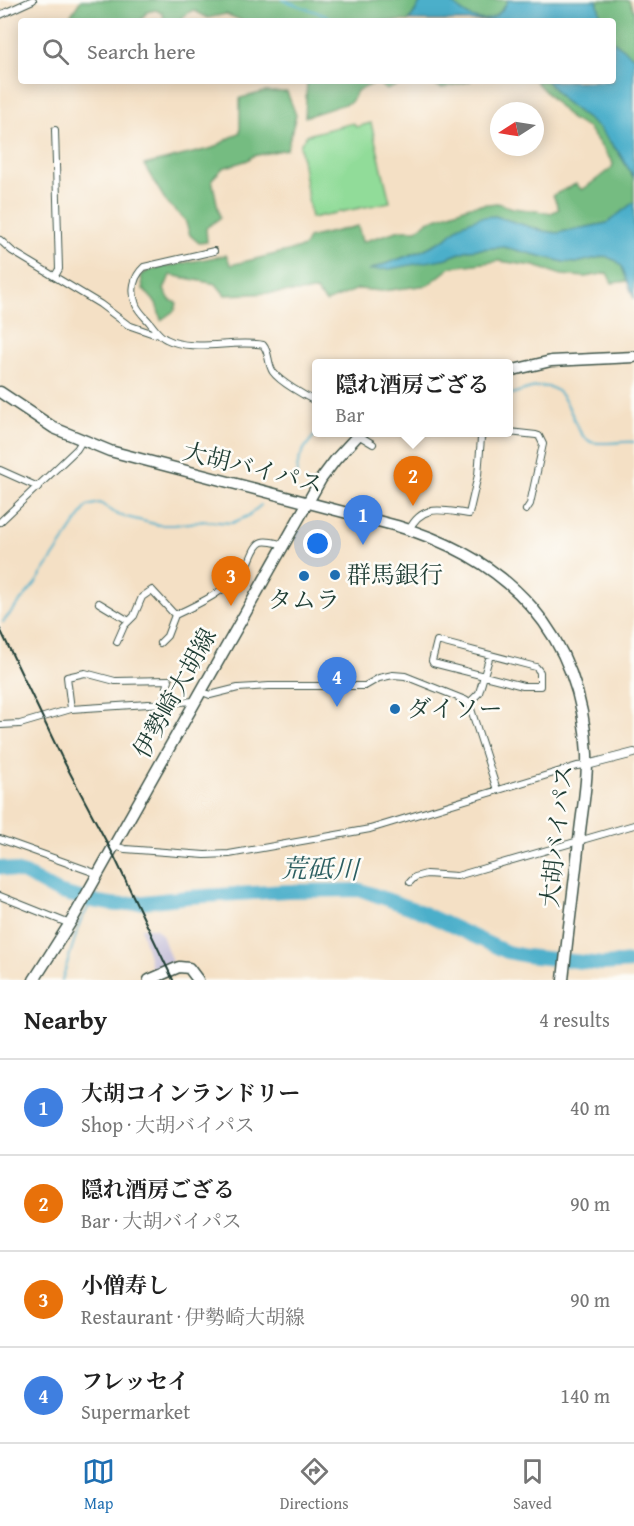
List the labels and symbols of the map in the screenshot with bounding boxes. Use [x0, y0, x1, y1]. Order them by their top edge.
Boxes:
north arrow [490, 102, 544, 156]
street label: 大胡バイパス [179, 433, 327, 502]
pin: 2 [394, 456, 432, 506]
pin: 1 [344, 496, 382, 545]
your location [303, 529, 332, 558]
pin: 3 [212, 556, 250, 606]
place label: 群馬銀行 [347, 557, 443, 592]
marker: 群馬銀行 [328, 568, 342, 582]
marker: タムラ [297, 569, 311, 583]
place label: タムラ [268, 582, 340, 617]
street label: 伊勢崎大胡線 [124, 621, 225, 764]
pin: 4 [318, 658, 356, 707]
place label: ダイソー [407, 691, 503, 726]
marker: ダイソー [388, 702, 402, 716]
street label: 大胡バイパス [532, 763, 581, 909]
water label: 荒砥川 [281, 848, 362, 889]

